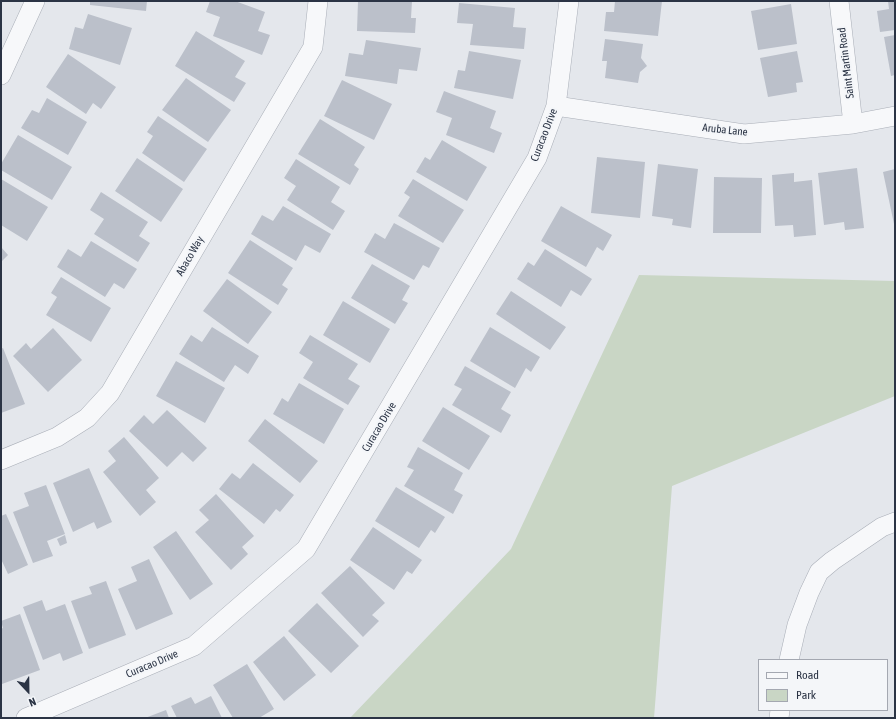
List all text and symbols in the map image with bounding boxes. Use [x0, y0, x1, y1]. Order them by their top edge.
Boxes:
street label: Saint Martin Road [835, 27, 857, 99]
street label: Curacao Drive [528, 107, 560, 163]
street label: Aruba Lane [702, 121, 748, 139]
street label: Abaco Way [173, 234, 207, 278]
street label: Curacao Drive [359, 400, 399, 454]
street label: Curacao Drive [124, 647, 180, 681]
legend [758, 659, 888, 711]
text: Road [796, 668, 819, 682]
north arrow [8, 671, 48, 711]
text: Park [796, 688, 816, 702]
text: N [27, 695, 38, 709]

